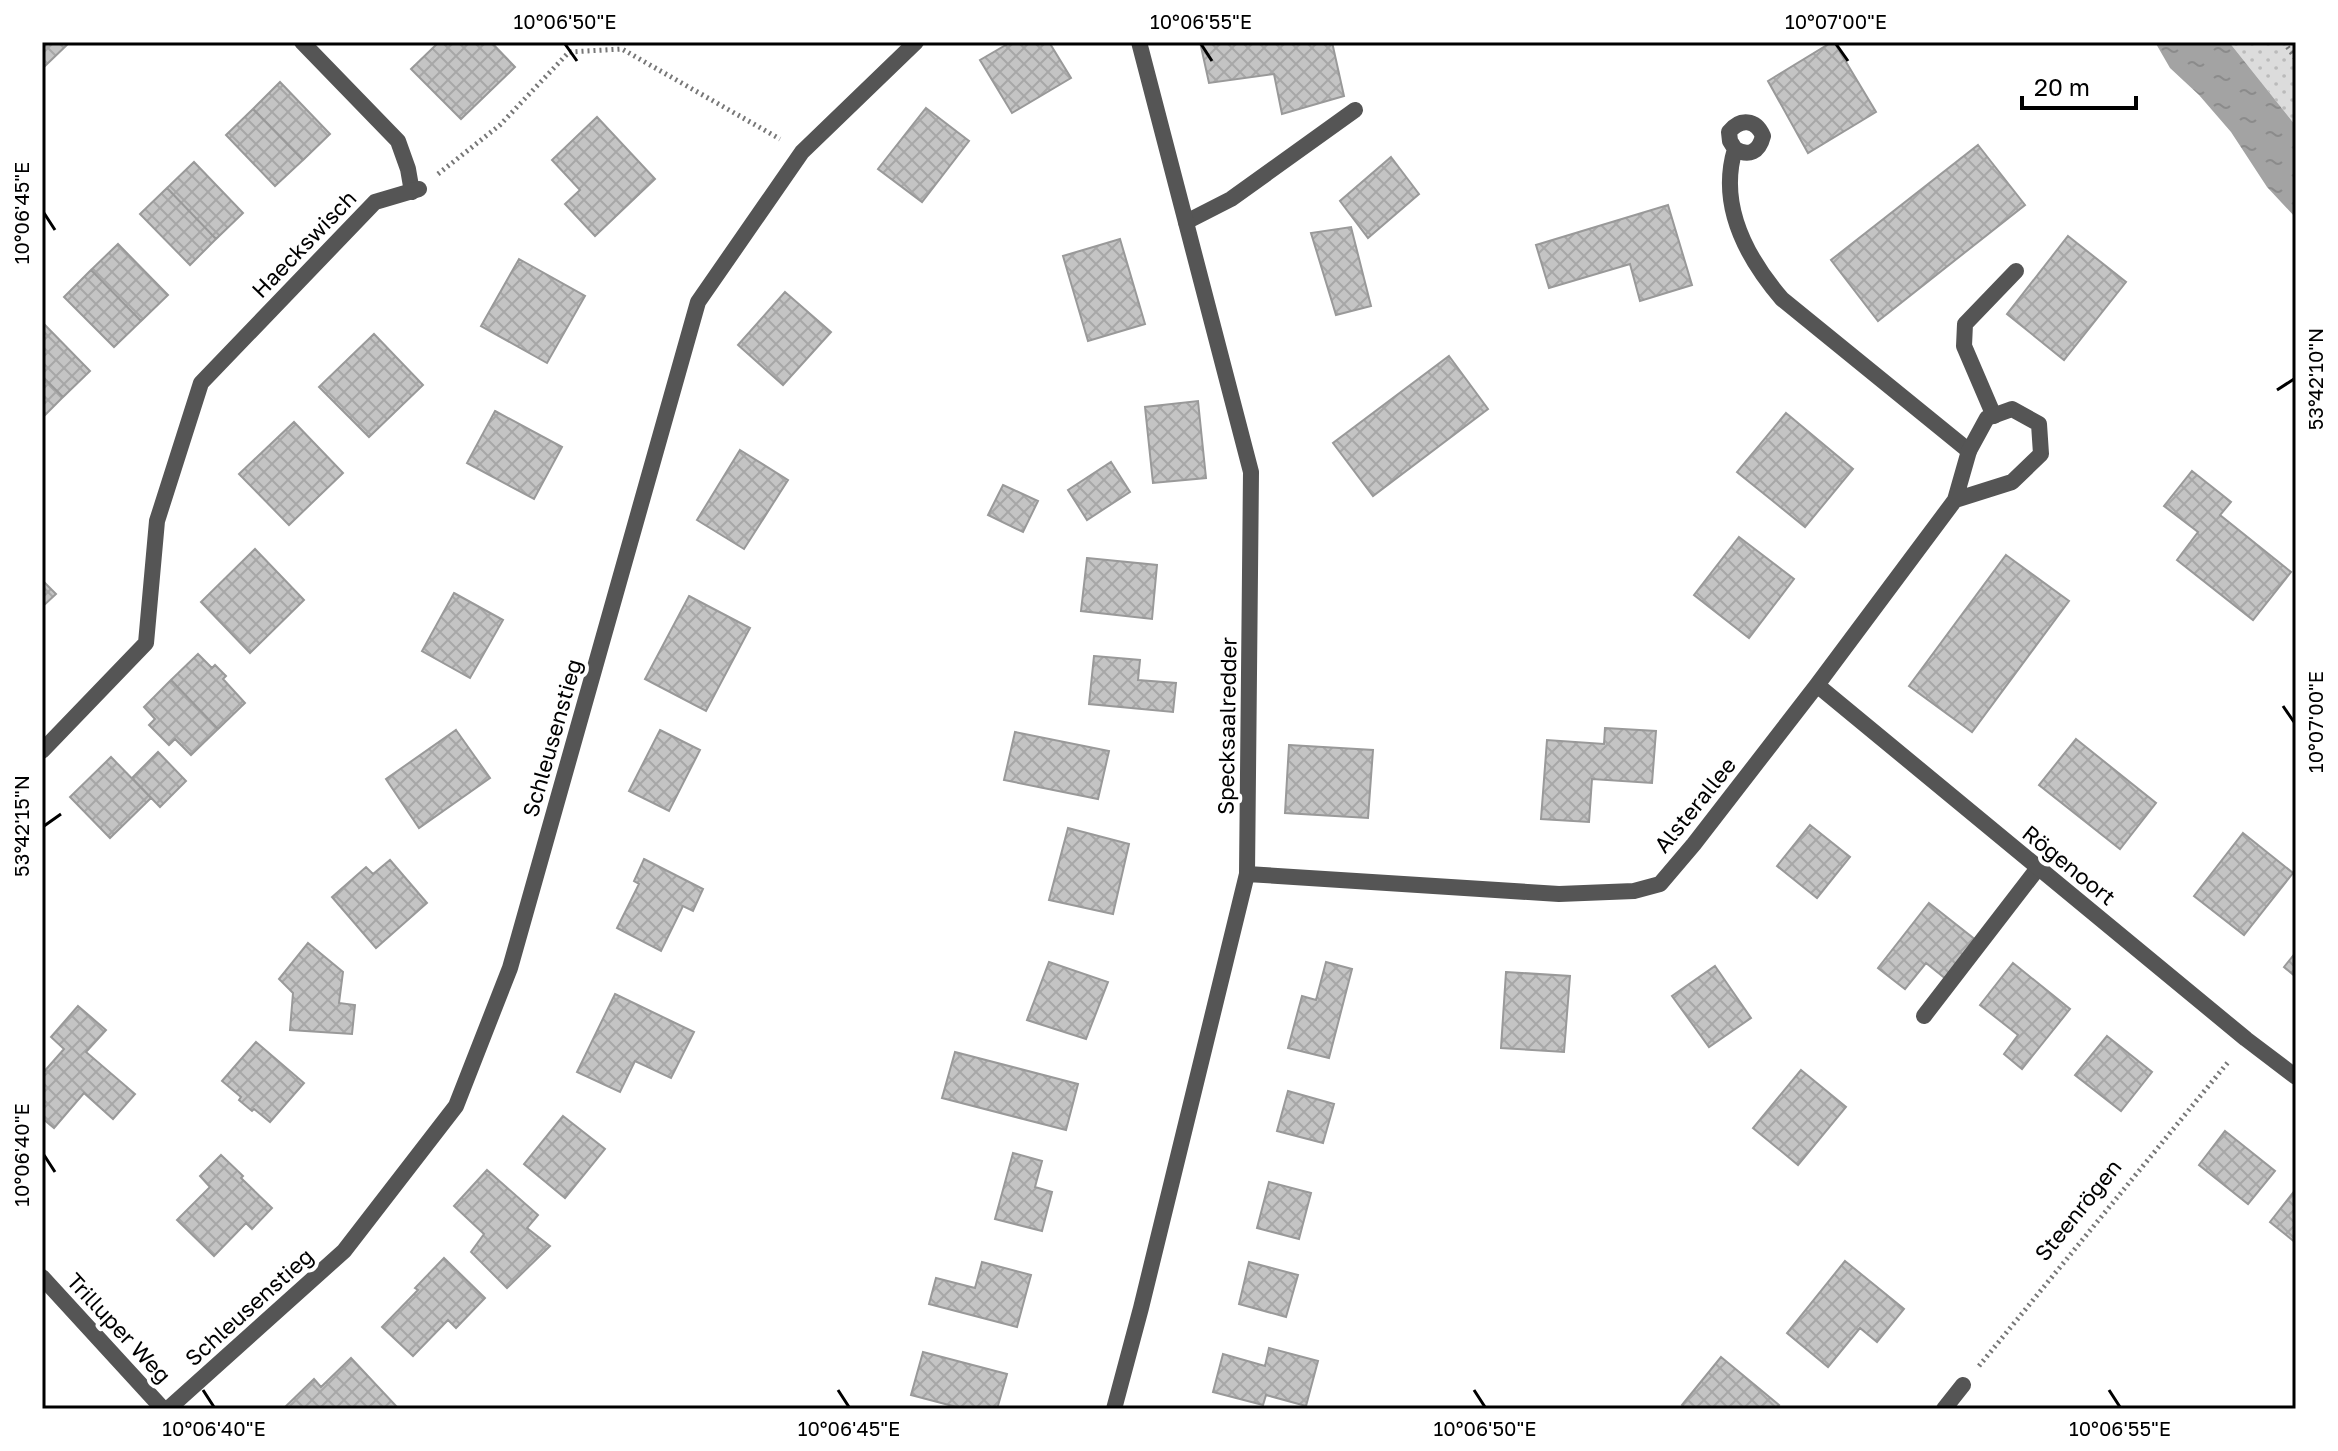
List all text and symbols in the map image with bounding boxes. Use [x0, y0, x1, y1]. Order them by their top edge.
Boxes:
text: 10°06'50"E [514, 9, 616, 33]
text: 10°06'55"E [1150, 9, 1252, 33]
text: 10°07'00"E [1785, 9, 1887, 33]
scale bar [2022, 60, 2136, 110]
text: 20 m [2034, 72, 2090, 101]
text: 10°06'45"E [9, 162, 33, 264]
street label: Haeckswisch [246, 184, 362, 303]
text: 53°42'10"N [2303, 328, 2327, 430]
street label: Specksaalredder [1211, 636, 1242, 815]
street label: Schleusenstieg [516, 656, 587, 820]
text: 10°07'00"E [2303, 671, 2327, 773]
street label: Alsterallee [1648, 752, 1741, 858]
text: 53°42'15"N [9, 775, 33, 877]
street label: Rögenoort [2017, 819, 2121, 910]
text: 10°06'40"E [9, 1103, 33, 1207]
street label: Steenrögen [2028, 1153, 2127, 1266]
street label: Schleusenstieg [179, 1242, 318, 1371]
street label: Trilluper Weg [62, 1267, 177, 1388]
text: 10°06'40"E [162, 1416, 266, 1440]
text: 10°06'45"E [798, 1416, 900, 1440]
text: 10°06'50"E [1434, 1416, 1536, 1440]
text: 10°06'55"E [2069, 1416, 2171, 1440]

